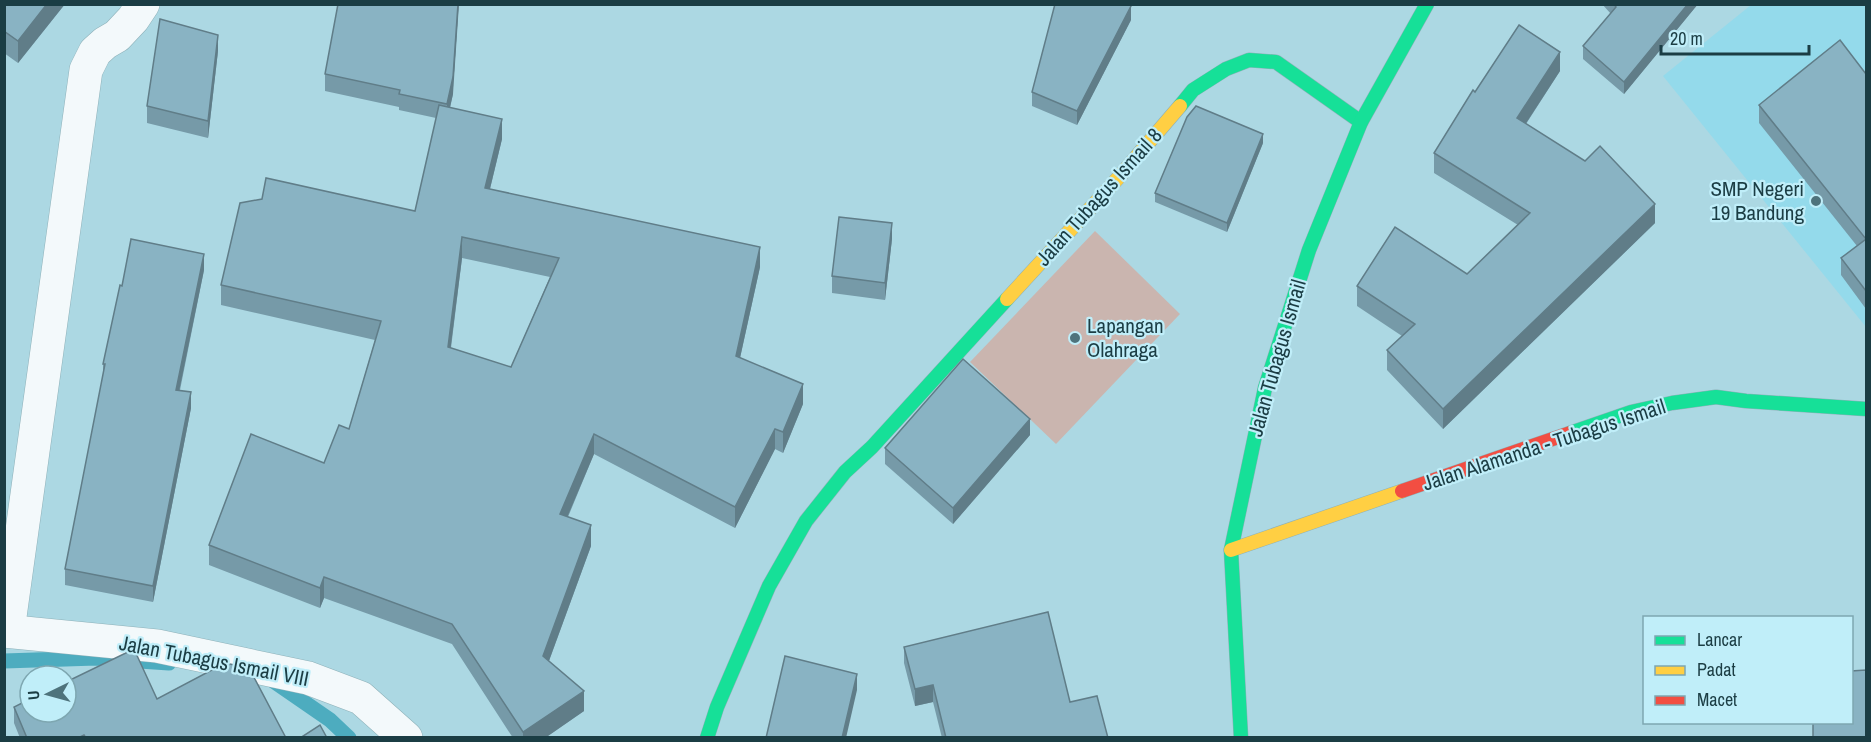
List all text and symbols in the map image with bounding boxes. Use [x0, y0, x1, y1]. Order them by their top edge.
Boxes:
scale bar [1661, 18, 1810, 56]
text: 20 m [1670, 26, 1703, 51]
street label: Jalan Tubagus Ismail 8 [1029, 121, 1168, 272]
place label: SMP Negeri 19 Bandung [1711, 174, 1804, 227]
marker: SMP Negeri 19 Bandung [1809, 194, 1823, 208]
street label: Jalan Tubagus Ismail [1240, 276, 1313, 440]
place label: Lapangan Olahraga [1087, 311, 1164, 364]
marker: Lapangan Olahraga [1068, 331, 1082, 345]
street label: Jalan Alamanda - Tubagus Ismail [1419, 392, 1669, 498]
legend [1643, 616, 1853, 724]
text: Lancar [1697, 627, 1742, 652]
street label: Jalan Tubagus Ismail VIII [117, 628, 311, 693]
text: Padat [1697, 657, 1736, 682]
north arrow [18, 664, 78, 724]
text: Macet [1697, 687, 1737, 712]
text: U [22, 690, 44, 701]

